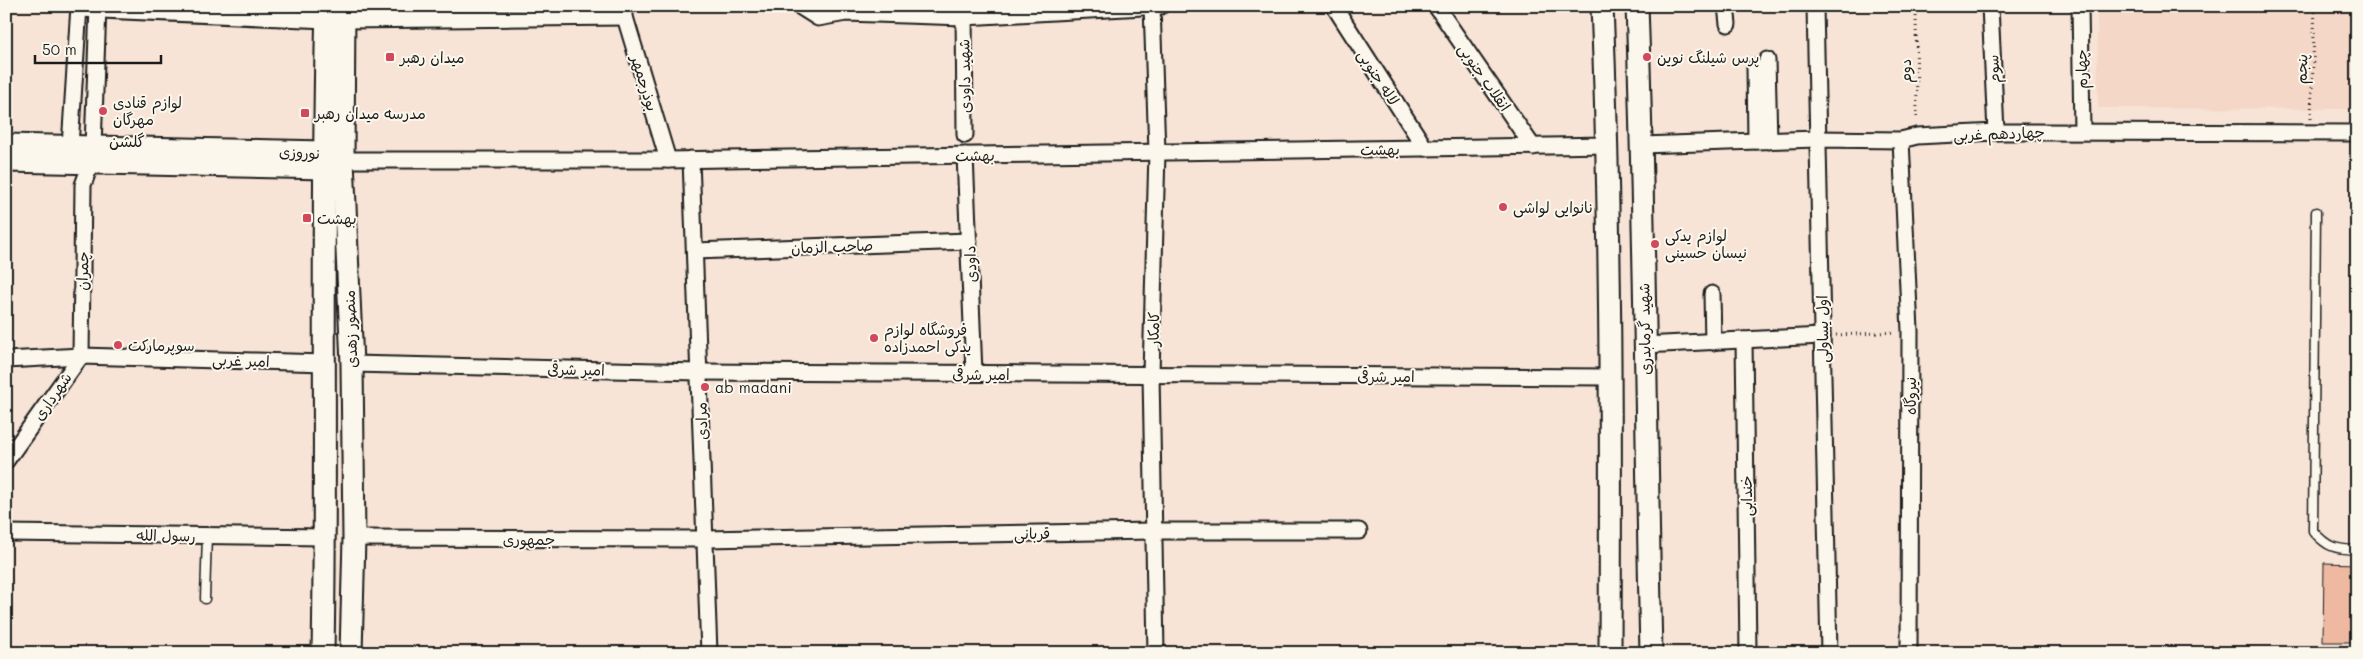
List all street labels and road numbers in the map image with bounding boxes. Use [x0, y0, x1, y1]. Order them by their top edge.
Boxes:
street label: شهید داودی [953, 39, 975, 113]
street label: انقلاب جنوبی [1453, 39, 1516, 115]
street label: لاله جنوبی [1353, 45, 1404, 109]
street label: چهارم [2071, 49, 2093, 89]
street label: بوذرجمهر [627, 52, 663, 113]
street label: سوم [1982, 54, 2007, 84]
street label: پنجم [2290, 54, 2315, 85]
street label: دوم [1895, 59, 1918, 83]
street label: چهاردهم غربی [1953, 121, 2045, 148]
street label: بهشت [1360, 139, 1400, 159]
street label: نوروزی [279, 141, 321, 163]
street label: بهشت [955, 145, 995, 165]
street label: صاحب الزمان [791, 235, 873, 257]
street label: داودی [959, 245, 981, 283]
street label: چمران [72, 251, 93, 291]
street label: شهید گرمابدری [1633, 283, 1655, 375]
street label: منصور زهدی [339, 290, 361, 368]
street label: اول یساولی [1811, 295, 1834, 363]
street label: کامکار [1143, 312, 1163, 347]
street label: امیر غربی [212, 349, 270, 372]
street label: امیر شرقی [547, 359, 605, 379]
street label: امیر شرقی [952, 364, 1010, 384]
street label: امیر شرقی [1357, 366, 1415, 386]
street label: شهرداری [28, 368, 76, 424]
street label: نیروگاه [1900, 377, 1920, 415]
street label: مرادی [690, 402, 712, 440]
street label: خندابی [1736, 475, 1757, 517]
street label: قربانی [1014, 523, 1050, 544]
street label: رسول الله [136, 524, 196, 546]
street label: جمهوری [503, 529, 555, 550]

